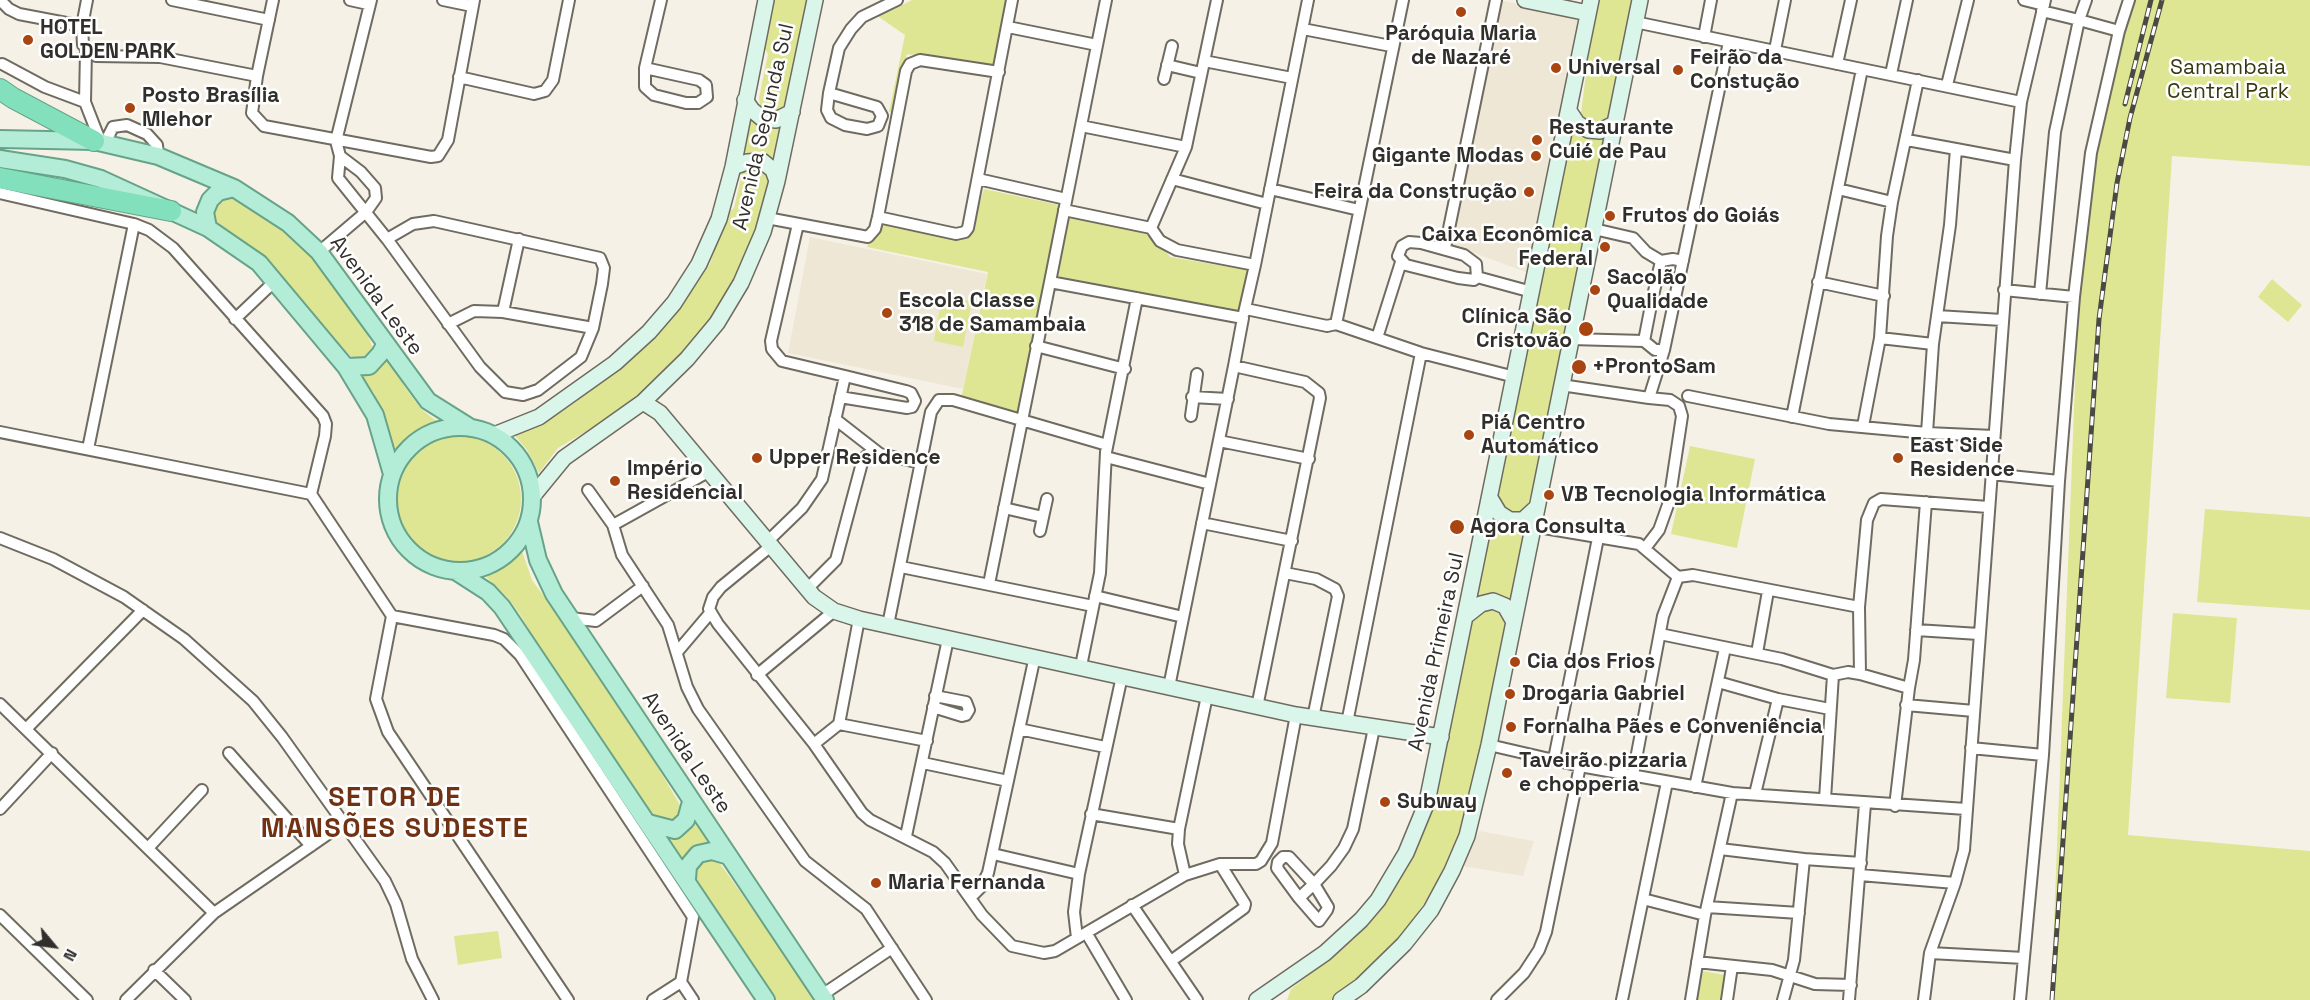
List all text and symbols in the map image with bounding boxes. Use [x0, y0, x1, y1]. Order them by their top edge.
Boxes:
marker: Paróquia Maria de Nazaré [1454, 5, 1468, 19]
place label: HOTEL GOLDEN PARK [40, 15, 176, 65]
street label: Avenida Segunda Sul [728, 21, 800, 233]
place label: Paróquia Maria de Nazaré [1385, 21, 1537, 71]
marker: HOTEL GOLDEN PARK [21, 33, 35, 47]
place label: Feirão da Constução [1690, 45, 1800, 95]
place label: Universal [1568, 55, 1661, 81]
park label: Samambaia Central Park [2167, 55, 2289, 105]
marker: Universal [1549, 61, 1563, 75]
marker: Feirão da Constução [1671, 63, 1685, 77]
place label: Posto Brasília Mlehor [142, 83, 279, 133]
marker: Posto Brasília Mlehor [123, 101, 137, 115]
place label: Restaurante Cuié de Pau [1549, 115, 1674, 165]
marker: Restaurante Cuié de Pau [1530, 133, 1544, 147]
place label: Gigante Modas [1372, 143, 1524, 169]
marker: Gigante Modas [1529, 149, 1543, 163]
place label: Feira da Construção [1314, 179, 1517, 205]
marker: Feira da Construção [1522, 185, 1536, 199]
place label: Frutos do Goiás [1622, 203, 1780, 229]
marker: Frutos do Goiás [1603, 209, 1617, 223]
place label: Caixa Econômica Federal [1421, 222, 1593, 272]
street label: Avenida Leste [324, 231, 428, 361]
marker: Caixa Econômica Federal [1598, 240, 1612, 254]
place label: Sacolão Qualidade [1607, 265, 1708, 315]
marker: Sacolão Qualidade [1588, 283, 1602, 297]
place label: Escola Classe 318 de Samambaia [899, 288, 1086, 338]
place label: Clínica São Cristovão [1461, 304, 1572, 354]
marker: Escola Classe 318 de Samambaia [880, 306, 894, 320]
marker: Clínica São Cristovão [1577, 320, 1595, 338]
place label: +ProntoSam [1592, 354, 1716, 380]
marker: +ProntoSam [1570, 358, 1588, 376]
place label: Piá Centro Automático [1481, 410, 1599, 460]
marker: Piá Centro Automático [1462, 428, 1476, 442]
place label: East Side Residence [1910, 433, 2015, 483]
place label: Upper Residence [769, 445, 941, 471]
marker: Upper Residence [750, 451, 764, 465]
marker: East Side Residence [1891, 451, 1905, 465]
place label: Império Residencial [627, 456, 743, 506]
marker: Império Residencial [608, 474, 622, 488]
place label: VB Tecnologia Informática [1561, 482, 1826, 508]
marker: VB Tecnologia Informática [1542, 488, 1556, 502]
place label: Agora Consulta [1470, 514, 1626, 540]
marker: Agora Consulta [1448, 518, 1466, 536]
street label: Avenida Primeira Sul [1404, 550, 1470, 754]
place label: Cia dos Frios [1527, 649, 1655, 675]
marker: Cia dos Frios [1508, 655, 1522, 669]
place label: Drogaria Gabriel [1522, 681, 1685, 707]
street label: Avenida Leste [636, 687, 736, 819]
marker: Drogaria Gabriel [1503, 687, 1517, 701]
place label: Fornalha Pães e Conveniência [1523, 714, 1823, 740]
marker: Fornalha Pães e Conveniência [1504, 720, 1518, 734]
place label: Taveirão pizzaria e chopperia [1519, 748, 1687, 798]
marker: Taveirão pizzaria e chopperia [1500, 766, 1514, 780]
district label: SETOR DE MANSÕES SUDESTE [261, 783, 529, 846]
place label: Subway [1397, 789, 1477, 815]
marker: Subway [1378, 795, 1392, 809]
place label: Maria Fernanda [888, 870, 1045, 896]
marker: Maria Fernanda [869, 876, 883, 890]
north arrow [24, 916, 84, 976]
text: N [58, 945, 82, 965]

